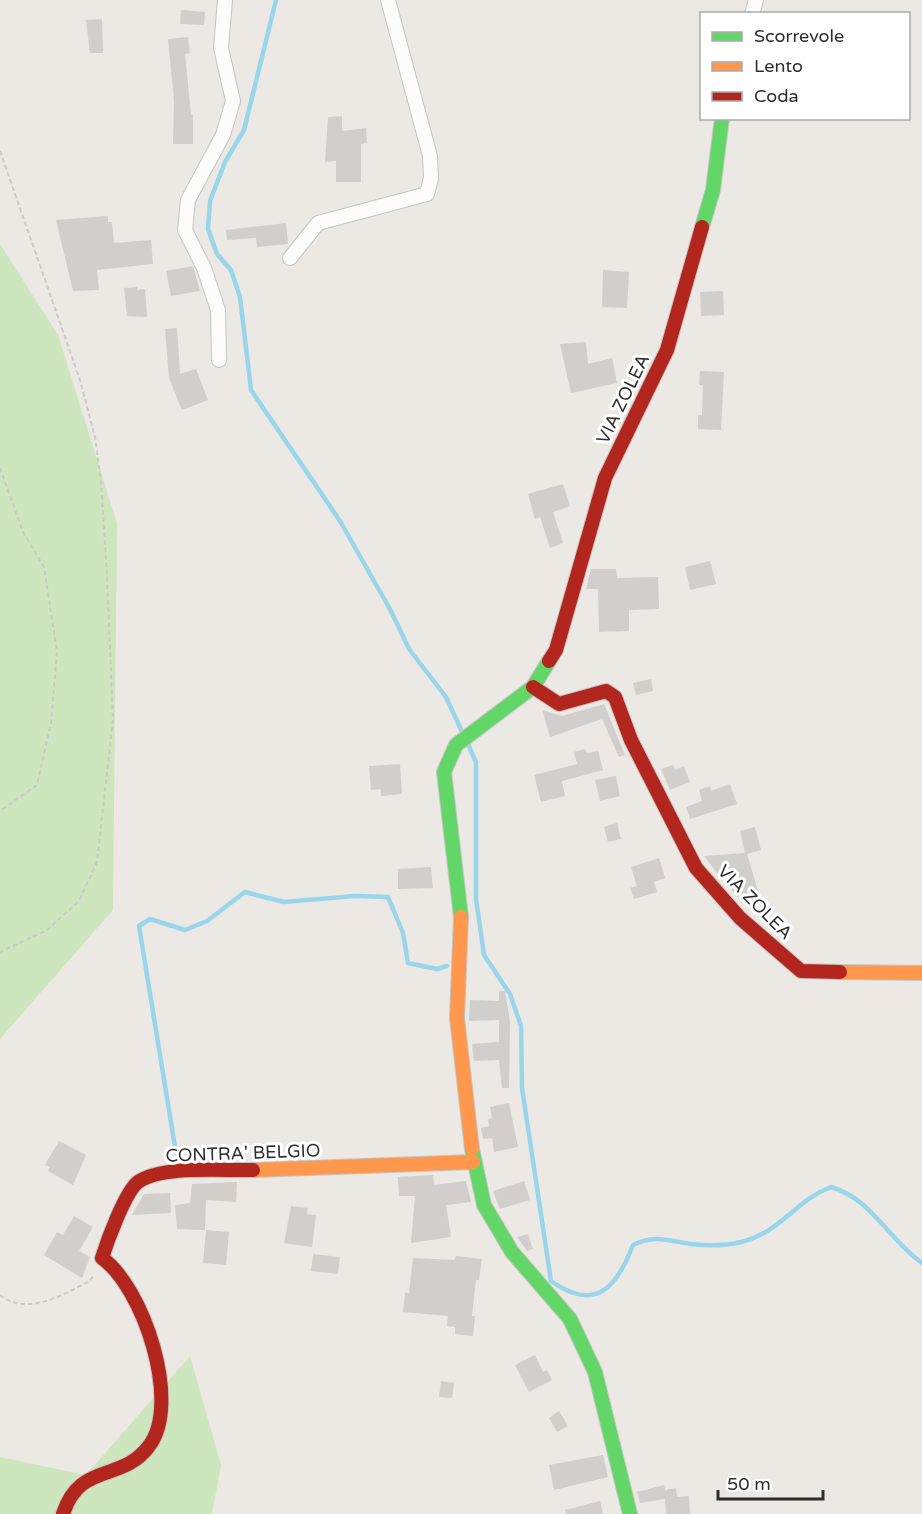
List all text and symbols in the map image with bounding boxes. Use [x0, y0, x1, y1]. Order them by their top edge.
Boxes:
legend [700, 12, 910, 120]
text: Scorrevole [754, 25, 844, 47]
text: Lento [754, 55, 803, 77]
text: Coda [754, 85, 799, 107]
street label: VIA ZOLEA [592, 351, 654, 447]
street label: VIA ZOLEA [713, 860, 797, 944]
street label: CONTRA' BELGIO [165, 1139, 321, 1167]
scale bar [718, 1463, 823, 1501]
text: 50 m [727, 1473, 771, 1495]

